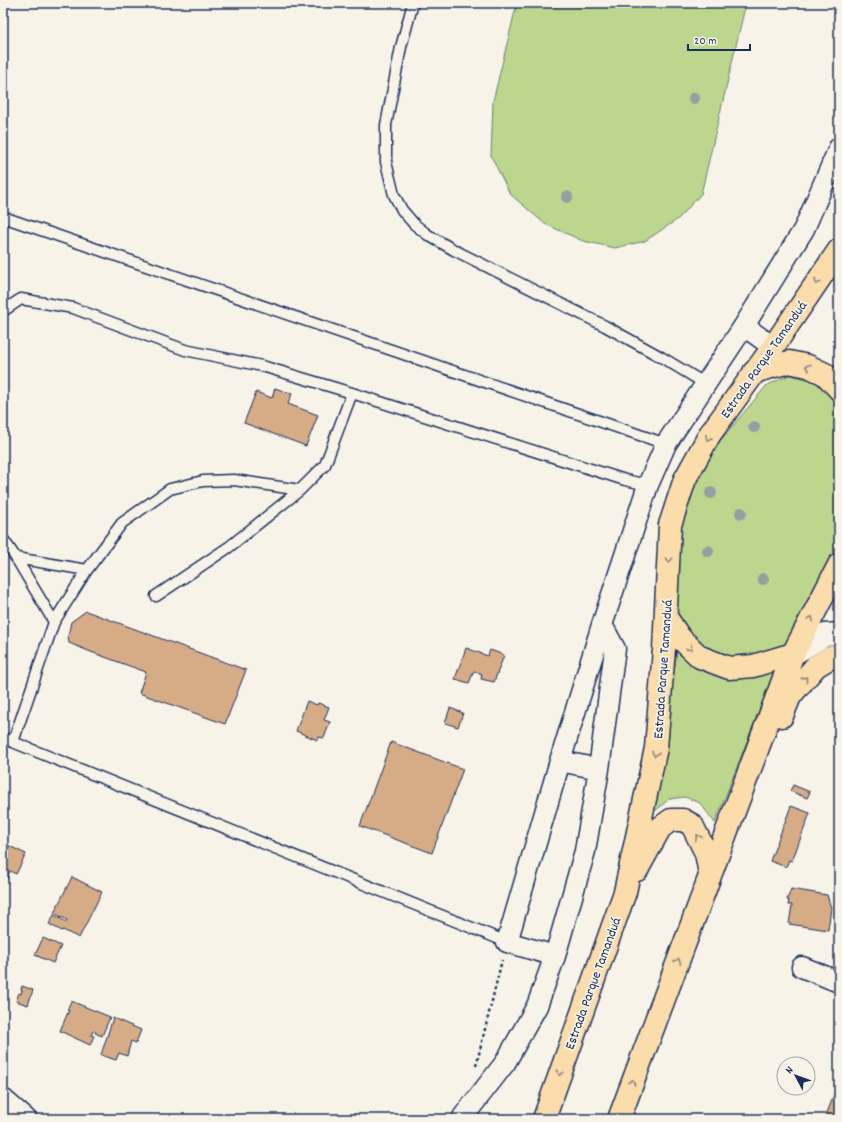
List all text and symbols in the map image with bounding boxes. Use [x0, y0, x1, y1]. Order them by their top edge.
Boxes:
scale bar [688, 26, 750, 52]
text: 20 m [694, 33, 717, 50]
one-way arrow [815, 278, 822, 285]
street label: Estrada Parque Tamanduá [716, 297, 813, 423]
one-way arrow [805, 363, 812, 372]
one-way arrow [705, 434, 712, 441]
one-way arrow [664, 557, 673, 563]
street label: Estrada Parque Tamanduá [649, 599, 679, 740]
one-way arrow [806, 616, 814, 623]
one-way arrow [685, 643, 693, 650]
one-way arrow [800, 676, 807, 684]
one-way arrow [651, 751, 660, 757]
one-way arrow [695, 834, 703, 842]
street label: Estrada Parque Tamanduá [561, 915, 627, 1053]
one-way arrow [673, 957, 681, 964]
north arrow [776, 1056, 816, 1096]
text: N [782, 1063, 798, 1078]
one-way arrow [557, 1070, 565, 1077]
one-way arrow [627, 1079, 636, 1086]

